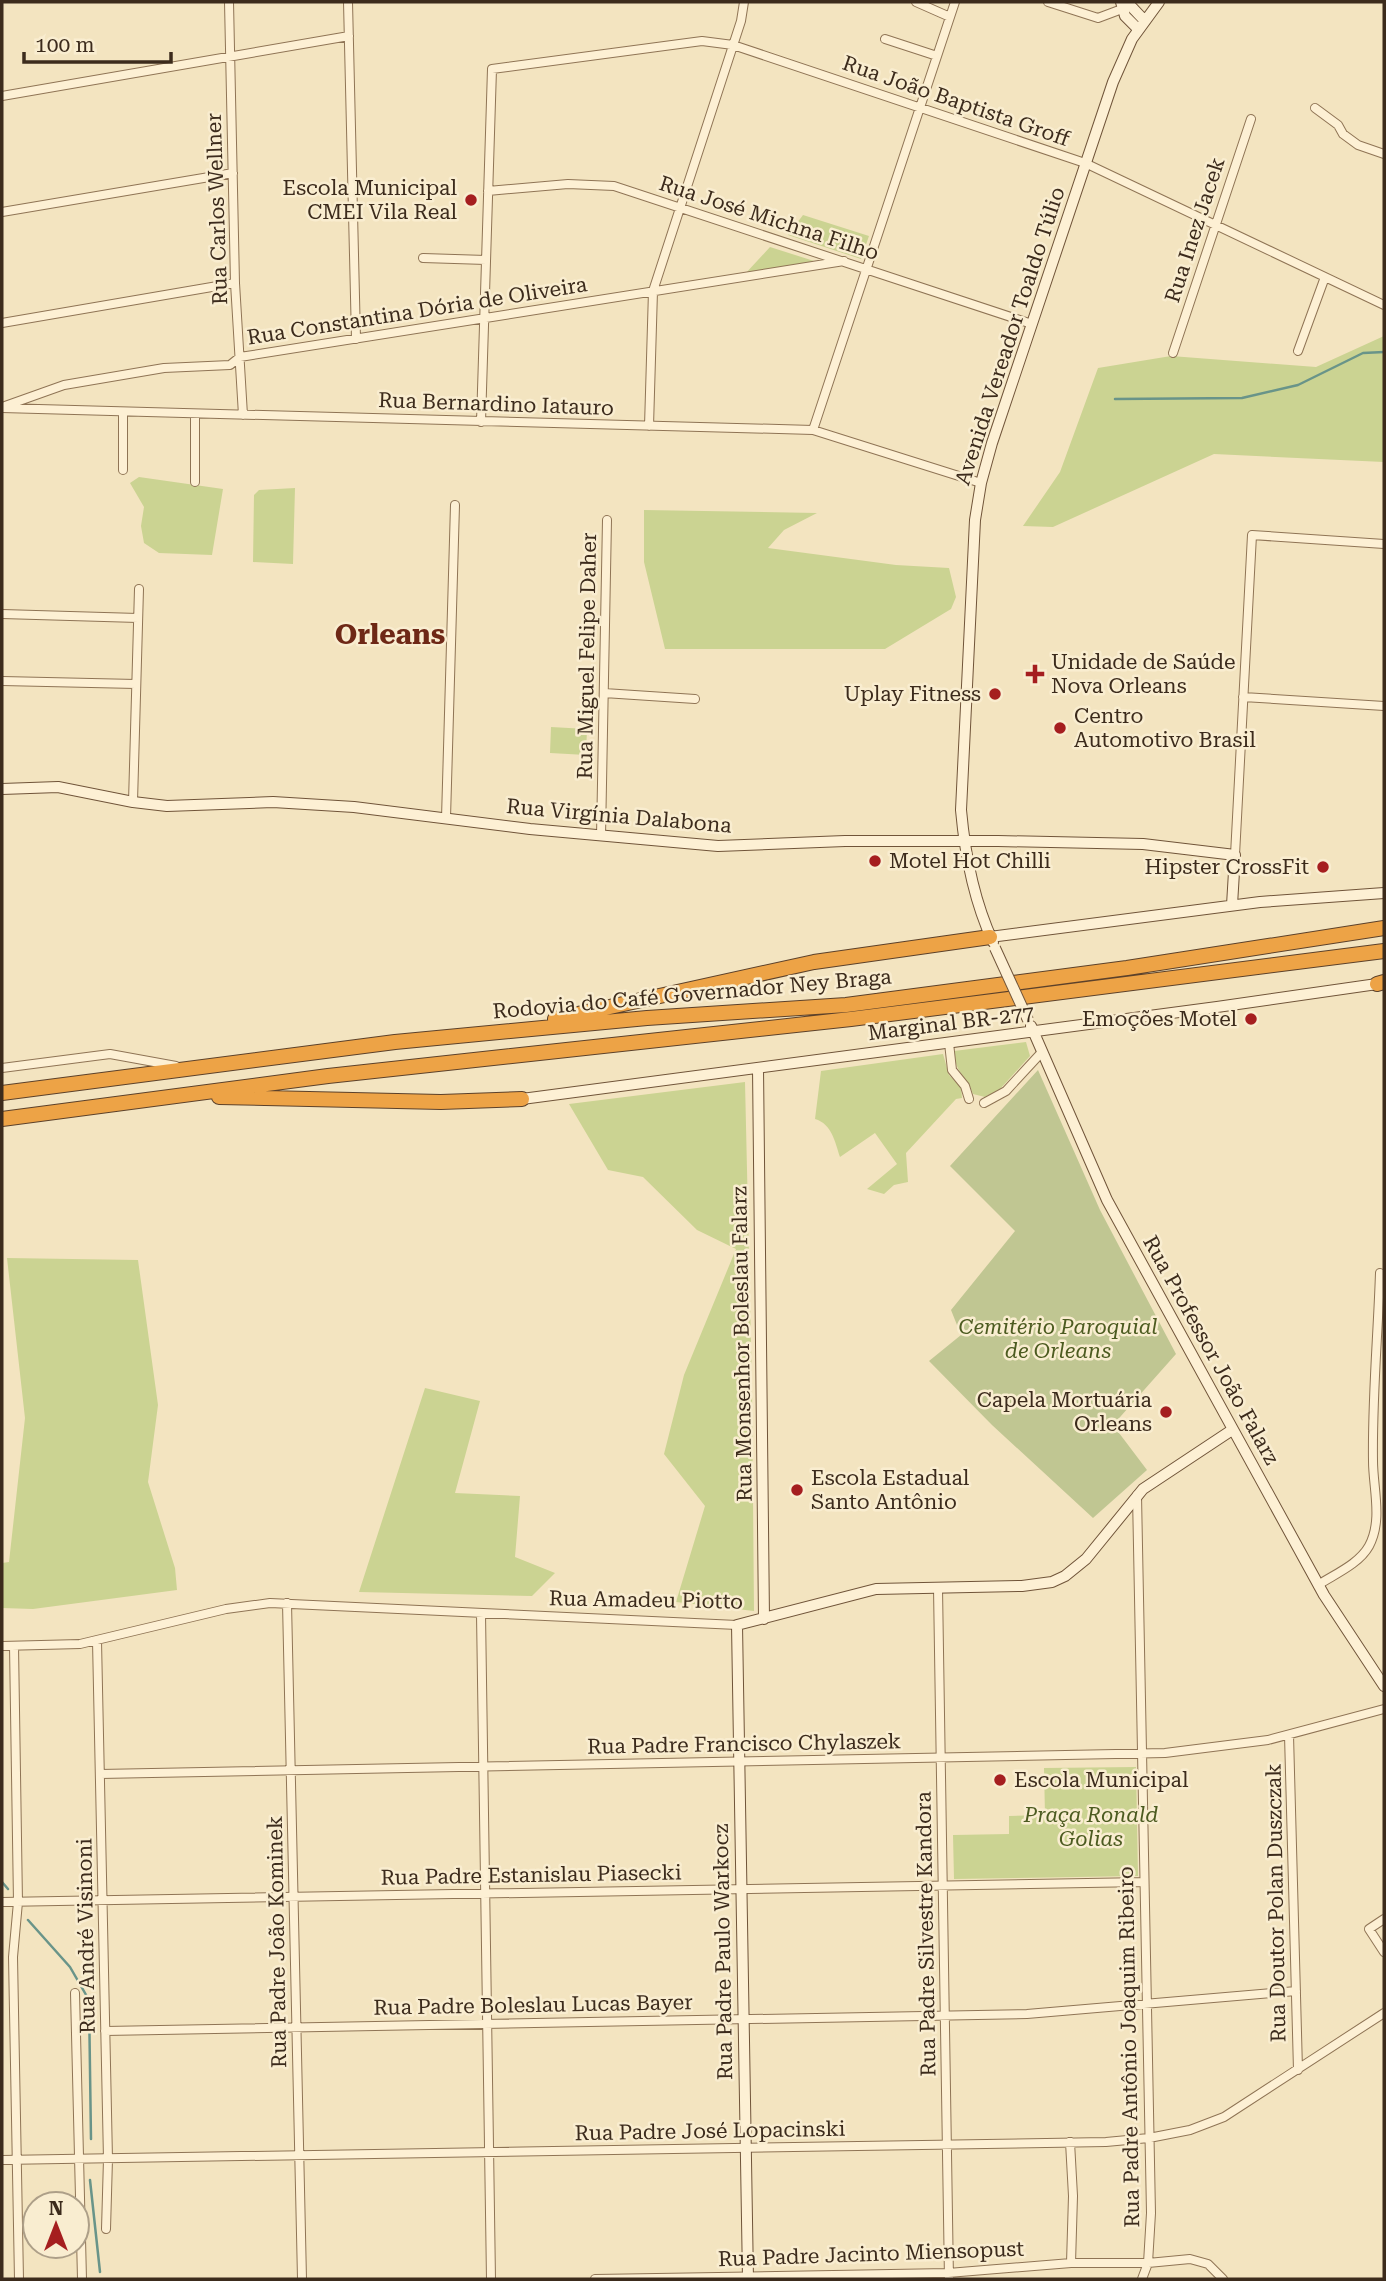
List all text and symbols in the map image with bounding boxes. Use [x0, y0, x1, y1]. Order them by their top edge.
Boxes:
scale bar [24, 21, 172, 65]
text: 100 m [35, 33, 95, 57]
street label: Rua João Baptista Groff [839, 51, 1073, 151]
street label: Rua Carlos Wellner [202, 112, 232, 305]
street label: Rua Inez Jacek [1160, 155, 1230, 305]
street label: Rua José Michna Filho [656, 171, 882, 265]
place label: Escola Municipal CMEI Vila Real [283, 176, 458, 224]
street label: Avenida Vereador Toaldo Túlio [950, 184, 1070, 488]
marker: Escola Municipal CMEI Vila Real [463, 192, 479, 208]
street label: Rua Constantina Dória de Oliveira [245, 272, 589, 350]
street label: Rua Bernardino Iatauro [378, 388, 614, 420]
street label: Rua Miguel Felipe Daher [573, 532, 601, 780]
district label: Orleans [335, 618, 445, 651]
place label: Unidade de Saúde Nova Orleans [1051, 650, 1235, 698]
marker: Unidade de Saúde Nova Orleans [1025, 664, 1045, 684]
place label: Uplay Fitness [844, 682, 981, 706]
marker: Uplay Fitness [987, 686, 1003, 702]
place label: Centro Automotivo Brasil [1074, 704, 1256, 752]
marker: Centro Automotivo Brasil [1052, 720, 1068, 736]
street label: Rua Virgínia Dalabona [505, 794, 733, 838]
place label: Motel Hot Chilli [889, 849, 1051, 873]
marker: Motel Hot Chilli [867, 853, 883, 869]
place label: Hipster CrossFit [1145, 855, 1309, 879]
marker: Hipster CrossFit [1315, 859, 1331, 875]
street label: Rodovia do Café Governador Ney Braga [492, 965, 893, 1023]
street label: Marginal BR-277 [866, 1001, 1036, 1045]
place label: Emoções Motel [1082, 1007, 1238, 1031]
marker: Emoções Motel [1243, 1011, 1259, 1027]
street label: Rua Monsenhor Boleslau Falarz [727, 1186, 757, 1502]
street label: Rua Professor João Falarz [1138, 1231, 1284, 1469]
park label: Cemitério Paroquial de Orleans [958, 1315, 1158, 1363]
place label: Capela Mortuária Orleans [977, 1388, 1153, 1436]
marker: Capela Mortuária Orleans [1158, 1404, 1174, 1420]
place label: Escola Estadual Santo Antônio [811, 1466, 970, 1514]
marker: Escola Estadual Santo Antônio [789, 1482, 805, 1498]
street label: Rua Amadeu Piotto [549, 1586, 743, 1614]
street label: Rua Padre Francisco Chylaszek [587, 1729, 901, 1759]
street label: Rua Doutor Polan Duszczak [1262, 1763, 1290, 2043]
place label: Escola Municipal [1014, 1768, 1189, 1792]
marker: Escola Municipal [992, 1772, 1008, 1788]
street label: Rua Padre Silvestre Kandora [912, 1790, 940, 2077]
park label: Praça Ronald Golias [1023, 1803, 1158, 1851]
street label: Rua Padre João Kominek [263, 1816, 291, 2068]
street label: Rua Padre Paulo Warkocz [709, 1823, 737, 2080]
street label: Rua André Visinoni [72, 1838, 100, 2034]
street label: Rua Padre Estanislau Piasecki [380, 1860, 682, 1890]
street label: Rua Padre Antônio Joaquim Ribeiro [1114, 1866, 1144, 2228]
street label: Rua Padre Boleslau Lucas Bayer [373, 1990, 693, 2020]
street label: Rua Padre José Lopacinski [574, 2117, 846, 2145]
north arrow [21, 2190, 91, 2260]
text: N [49, 2197, 64, 2220]
street label: Rua Padre Jacinto Miensopust [718, 2237, 1025, 2271]

